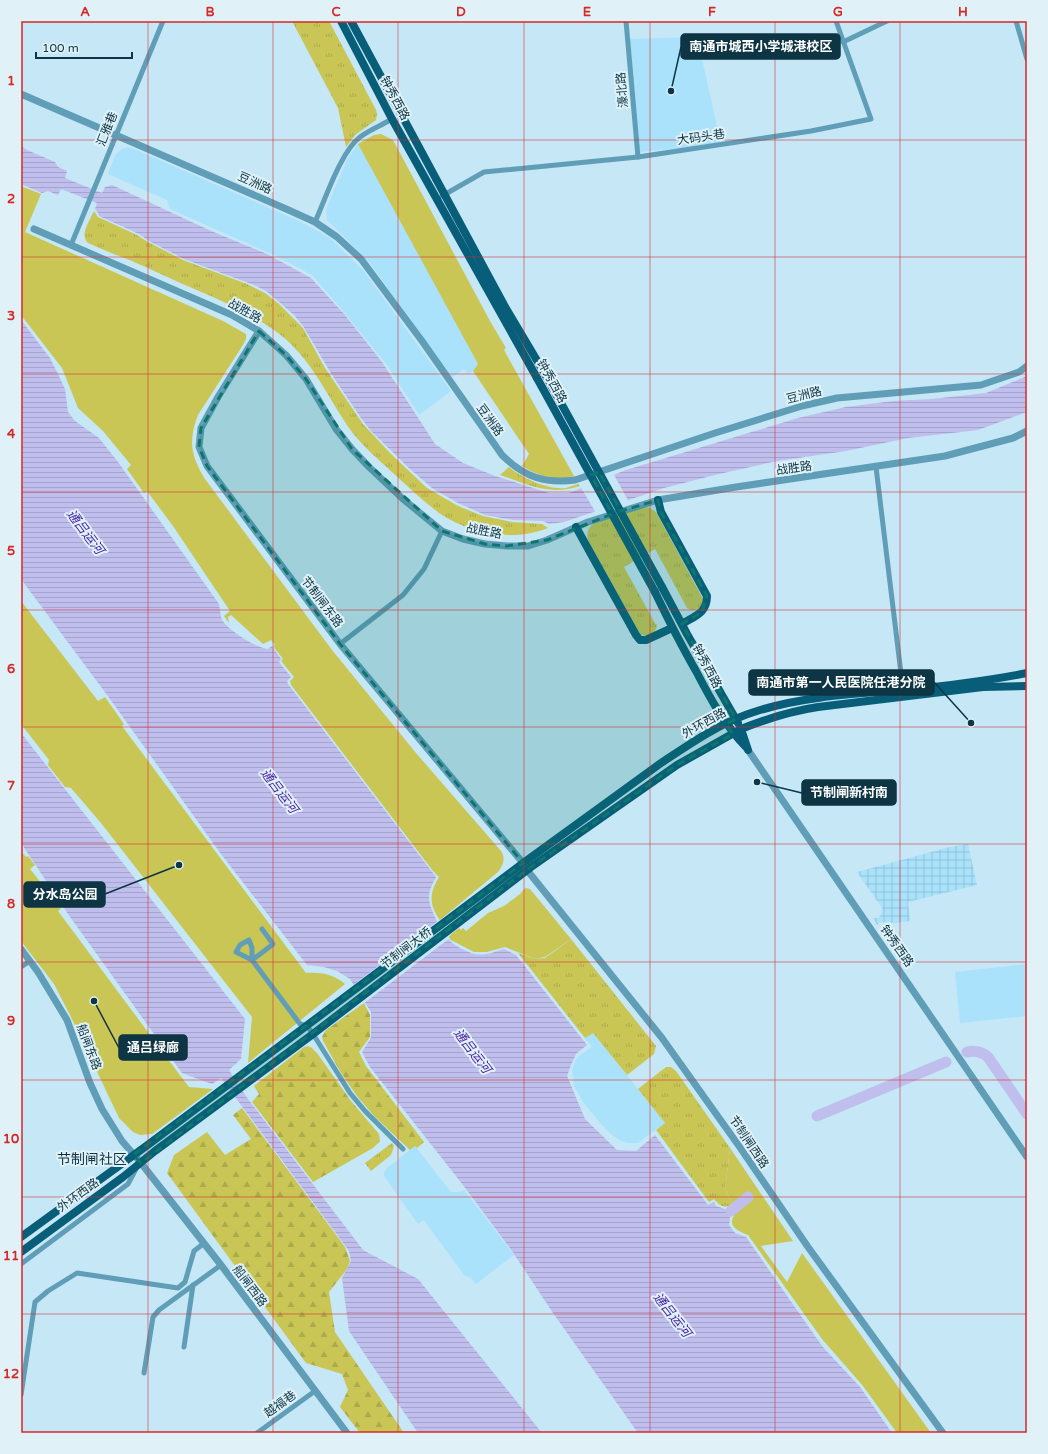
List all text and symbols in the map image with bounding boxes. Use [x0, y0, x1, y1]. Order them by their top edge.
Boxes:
text: A [80, 4, 90, 20]
text: B [205, 4, 215, 20]
text: C [331, 4, 341, 20]
text: D [456, 4, 466, 20]
text: E [583, 4, 591, 20]
text: F [708, 4, 716, 20]
text: G [833, 4, 843, 20]
text: H [958, 4, 968, 20]
scale bar [36, 34, 132, 60]
callout: 南通市城西小学城港校区 [681, 34, 840, 59]
text: 南通市城西小学城港校区 [689, 39, 833, 55]
text: 100 m [42, 41, 79, 55]
street label: 濠北路 [613, 71, 631, 109]
text: 1 [7, 73, 15, 89]
street label: 钟秀西路 [378, 74, 412, 122]
street label: 汇雅巷 [94, 110, 120, 148]
street label: 大码头巷 [676, 127, 726, 147]
street label: 豆洲路 [236, 169, 274, 197]
text: 2 [7, 191, 15, 207]
street label: 战胜路 [226, 296, 264, 326]
text: 3 [7, 308, 15, 324]
street label: 钟秀西路 [534, 357, 570, 405]
street label: 豆洲路 [785, 384, 823, 406]
street label: 豆洲路 [474, 401, 506, 439]
text: 4 [7, 426, 16, 442]
street label: 战胜路 [775, 459, 813, 477]
water label: 通吕运河 [63, 506, 109, 560]
street label: 战胜路 [465, 521, 503, 541]
text: 5 [7, 543, 15, 559]
street label: 节制闸东路 [298, 574, 346, 630]
street label: 钟秀西路 [690, 642, 724, 690]
text: 6 [7, 661, 15, 677]
callout: 南通市第一人民医院任港分院 [749, 670, 934, 695]
text: 南通市第一人民医院任港分院 [756, 675, 926, 691]
street label: 外环西路 [680, 705, 728, 741]
water label: 通吕运河 [257, 765, 303, 819]
text: 7 [7, 778, 15, 794]
callout: 节制闸新村南 [802, 780, 896, 805]
text: 节制闸新村南 [810, 785, 888, 801]
callout: 分水岛公园 [24, 882, 105, 907]
text: 分水岛公园 [32, 887, 98, 903]
text: 8 [7, 896, 15, 912]
street label: 钟秀西路 [877, 922, 917, 970]
street label: 节制闸大桥 [378, 924, 434, 972]
text: 9 [7, 1013, 15, 1029]
street label: 船闸东路 [74, 1022, 104, 1072]
water label: 通吕运河 [450, 1025, 496, 1079]
callout: 通吕绿廊 [119, 1035, 187, 1060]
text: 通吕绿廊 [127, 1040, 179, 1056]
street label: 节制闸西路 [726, 1113, 772, 1171]
text: 10 [3, 1131, 19, 1147]
district label: 节制闸社区 [57, 1151, 127, 1168]
street label: 外环西路 [54, 1175, 102, 1215]
text: 11 [3, 1248, 19, 1264]
street label: 船闸西路 [230, 1263, 270, 1309]
water label: 通吕运河 [650, 1290, 696, 1343]
text: 12 [3, 1366, 19, 1382]
street label: 越福巷 [261, 1388, 299, 1420]

